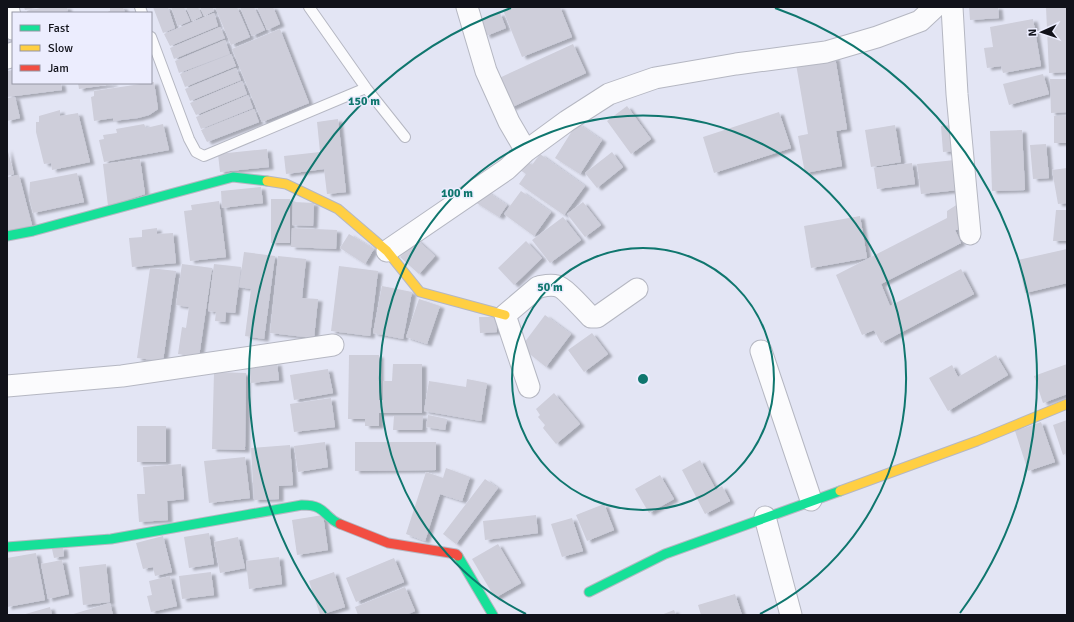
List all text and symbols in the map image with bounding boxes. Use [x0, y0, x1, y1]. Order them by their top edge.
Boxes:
legend [12, 12, 152, 84]
north arrow [1022, 12, 1062, 52]
text: Fast [48, 21, 69, 36]
text: N [1026, 28, 1039, 37]
text: Slow [48, 41, 73, 56]
text: Jam [48, 61, 69, 76]
text: 150 m [348, 94, 380, 109]
text: 100 m [441, 186, 473, 201]
text: 50 m [537, 280, 563, 295]
centre of rings [636, 372, 650, 386]

